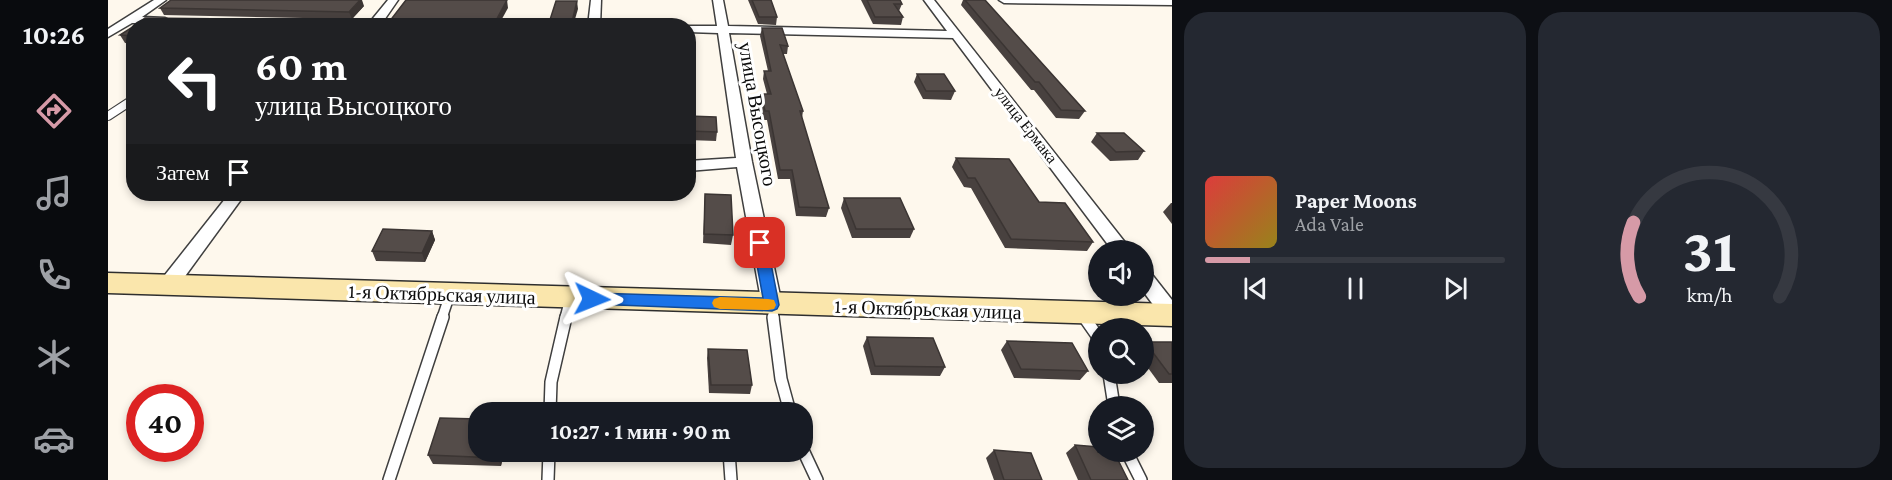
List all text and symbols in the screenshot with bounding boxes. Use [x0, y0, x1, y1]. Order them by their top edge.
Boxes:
text: 10:26 [23, 20, 85, 50]
street label: улица Высоцкого [734, 40, 782, 188]
icon: left [156, 42, 234, 120]
text: 60 m [255, 42, 347, 89]
street label: улица Ермака [990, 84, 1061, 167]
icon: directions [33, 90, 75, 132]
text: улица Высоцкого [255, 91, 452, 121]
icon: arrive [222, 156, 255, 189]
text: Затем [156, 160, 210, 185]
icon: music [33, 172, 75, 214]
text: Paper Moons [1295, 188, 1417, 213]
text: Ada Vale [1295, 213, 1364, 235]
text: 31 [1682, 215, 1736, 284]
pin [734, 217, 785, 268]
icon: arrive [743, 226, 776, 259]
map controls [1088, 240, 1154, 462]
button: sound [1088, 240, 1154, 306]
icon: phone [33, 254, 75, 296]
position arrow [560, 267, 624, 331]
icon: previous [1239, 272, 1272, 305]
icon: pause [1339, 272, 1372, 305]
icon: next [1439, 272, 1472, 305]
street label: 1-я Октябрьская улица [348, 280, 536, 309]
text: km/h [1686, 283, 1733, 307]
street label: 1-я Октябрьская улица [834, 295, 1022, 324]
button: search [1088, 318, 1154, 384]
icon: climate [33, 336, 75, 378]
speed limit sign: 40 [126, 384, 204, 462]
button: layers [1088, 396, 1154, 462]
icon: car [33, 418, 75, 460]
text: 10:27 · 1 мин · 90 m [551, 419, 730, 444]

